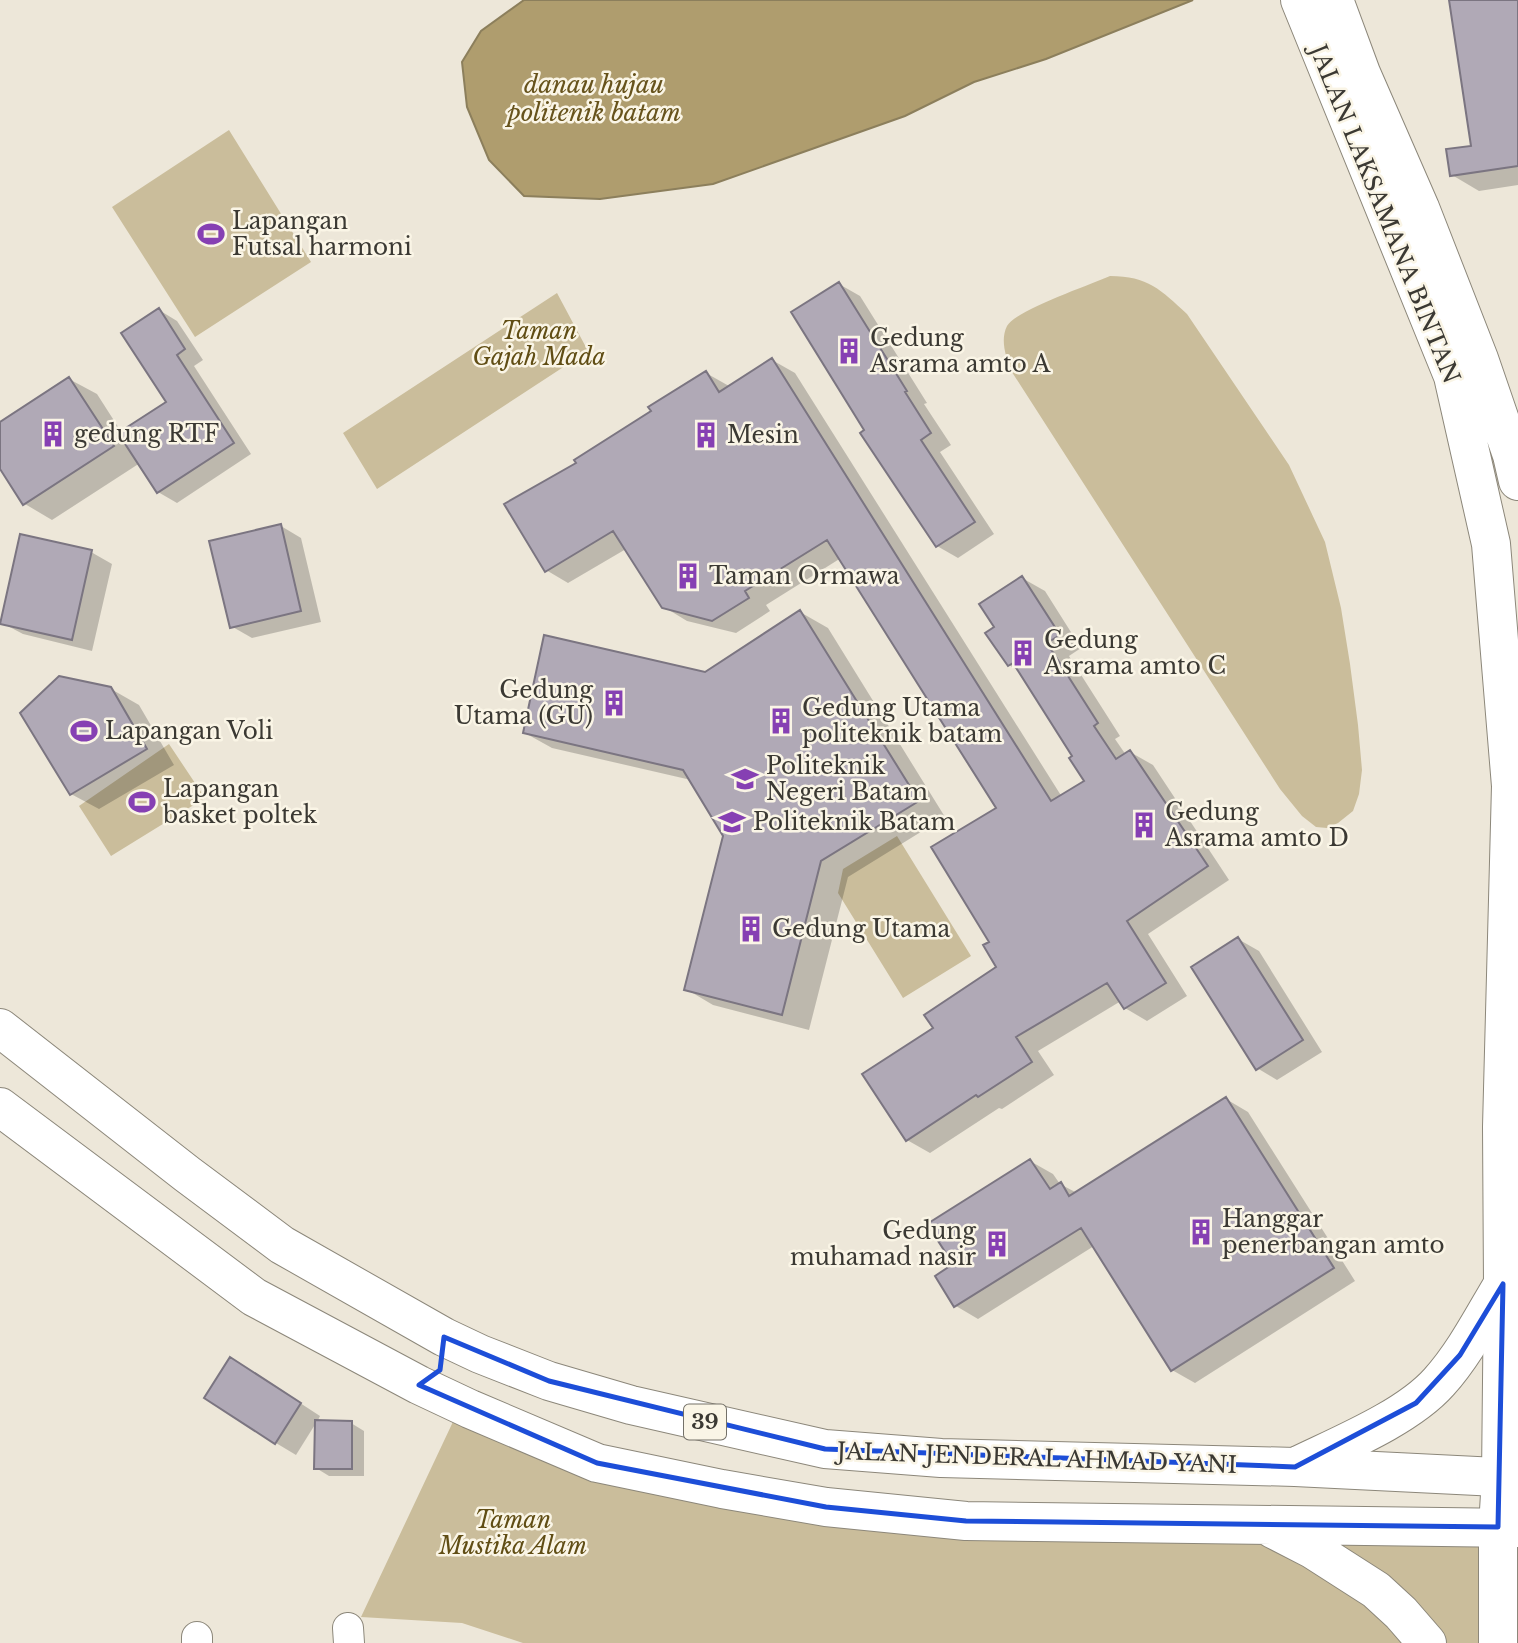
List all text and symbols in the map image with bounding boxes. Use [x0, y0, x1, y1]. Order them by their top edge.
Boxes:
street label: JALAN LAKSAMANA BINTAN [1303, 38, 1466, 387]
water label: danau hujau politenik batam [504, 70, 681, 127]
place label: Lapangan Futsal harmoni [232, 207, 412, 261]
sports icon: Lapangan Futsal harmoni [196, 219, 226, 249]
park label: Taman Gajah Mada [472, 317, 606, 371]
place label: Gedung Asrama amto A [869, 324, 1052, 378]
building icon: Gedung Asrama amto A [834, 336, 864, 366]
building icon: gedung RTF [38, 419, 68, 449]
place label: gedung RTF [74, 420, 219, 448]
building icon: Mesin [691, 420, 721, 450]
place label: Mesin [727, 421, 799, 449]
building icon: Taman Ormawa [673, 561, 703, 591]
place label: Taman Ormawa [709, 562, 900, 590]
place label: Gedung Asrama amto C [1043, 626, 1226, 680]
building icon: Gedung Asrama amto C [1008, 638, 1038, 668]
place label: Gedung Utama (GU) [454, 676, 593, 730]
building icon: Gedung Utama (GU) [599, 688, 629, 718]
place label: Gedung Utama politeknik batam [802, 694, 1002, 748]
building icon: Gedung Utama politeknik batam [766, 706, 796, 736]
sports icon: Lapangan Voli [69, 716, 99, 746]
place label: Lapangan Voli [105, 717, 273, 745]
place label: Politeknik Negeri Batam [766, 752, 928, 806]
school or university icon: Politeknik Negeri Batam [730, 764, 760, 794]
place label: Lapangan basket poltek [162, 775, 318, 829]
sports icon: Lapangan basket poltek [127, 787, 157, 817]
place label: Gedung Asrama amto D [1164, 798, 1349, 852]
school or university icon: Politeknik Batam [717, 807, 747, 837]
place label: Politeknik Batam [753, 808, 955, 836]
building icon: Gedung Asrama amto D [1129, 810, 1159, 840]
building icon: Gedung Utama [736, 914, 766, 944]
place label: Gedung Utama [772, 915, 950, 943]
place label: Hanggar penerbangan amto [1222, 1205, 1445, 1259]
place label: Gedung muhamad nasir [790, 1217, 976, 1271]
building icon: Hanggar penerbangan amto [1186, 1217, 1216, 1247]
building icon: Gedung muhamad nasir [982, 1229, 1012, 1259]
road number: 39 [684, 1404, 726, 1440]
street label: JALAN JENDERAL AHMAD YANI [833, 1437, 1238, 1479]
park label: Taman Mustika Alam [438, 1506, 587, 1560]

